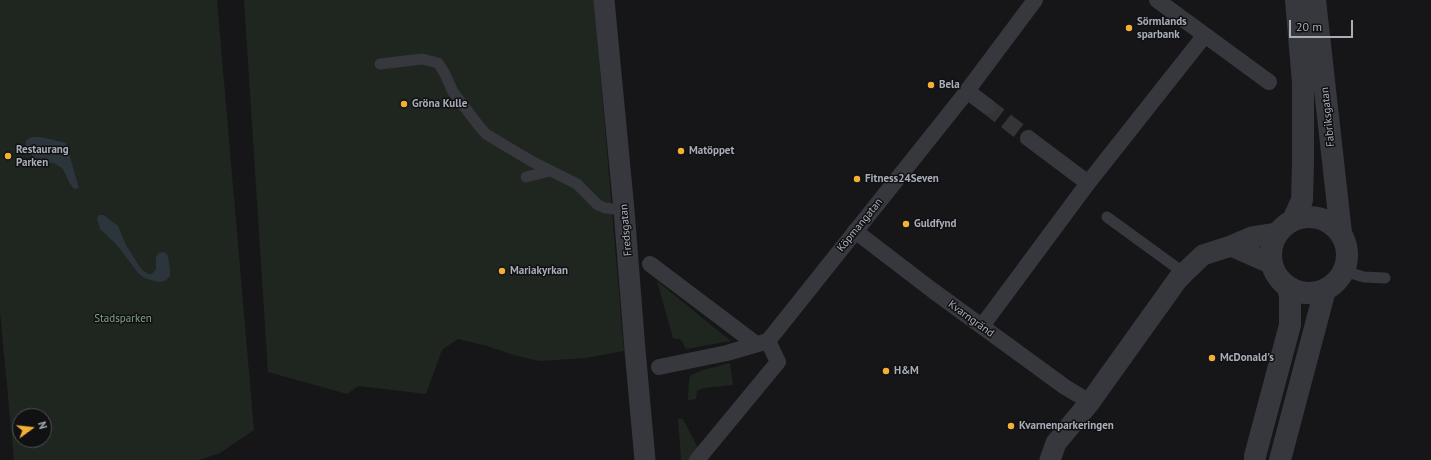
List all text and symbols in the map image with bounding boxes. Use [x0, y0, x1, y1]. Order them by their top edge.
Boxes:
scale bar [1291, 12, 1355, 38]
place label: Sörmlands sparbank [1137, 15, 1187, 41]
text: 20 m [1296, 19, 1322, 34]
marker: Sörmlands sparbank [1124, 23, 1134, 33]
place label: Bela [939, 78, 960, 92]
marker: Bela [926, 80, 936, 90]
street label: Fabriksgatan [1318, 86, 1338, 148]
place label: Gröna Kulle [412, 97, 467, 111]
marker: Gröna Kulle [399, 99, 409, 109]
place label: Restaurang Parken [16, 143, 69, 169]
place label: Matöppet [689, 144, 734, 158]
marker: Matöppet [676, 146, 686, 156]
marker: Restaurang Parken [3, 151, 13, 161]
place label: Fitness24Seven [865, 172, 939, 186]
marker: Fitness24Seven [852, 174, 862, 184]
street label: Köpmangatan [834, 196, 886, 254]
street label: Fredsgatan [617, 203, 635, 257]
place label: Guldfynd [914, 217, 956, 231]
marker: Guldfynd [901, 219, 911, 229]
place label: Mariakyrkan [510, 264, 568, 278]
marker: Mariakyrkan [497, 266, 507, 276]
street label: Kvarngränd [945, 298, 997, 340]
park label: Stadsparken [94, 312, 152, 326]
place label: McDonald's [1220, 351, 1274, 365]
marker: McDonald's [1207, 353, 1217, 363]
place label: H&M [894, 364, 919, 378]
marker: H&M [881, 366, 891, 376]
north arrow [12, 408, 52, 448]
place label: Kvarnenparkeringen [1019, 419, 1114, 433]
text: N [35, 420, 50, 430]
marker: Kvarnenparkeringen [1006, 421, 1016, 431]

